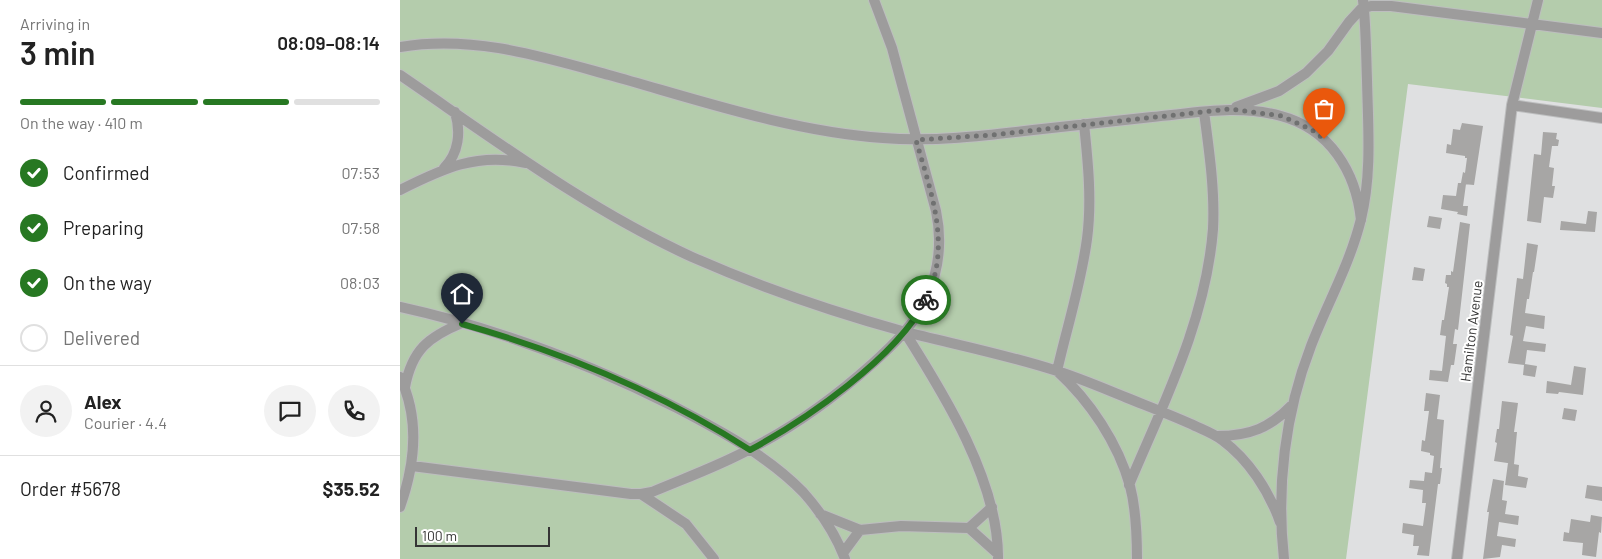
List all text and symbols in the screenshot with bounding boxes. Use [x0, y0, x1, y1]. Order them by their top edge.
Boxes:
text: Arriving in [20, 14, 90, 33]
text: 08:09–08:14 [277, 31, 380, 54]
text: 3 min [20, 33, 96, 71]
pin [1303, 88, 1345, 139]
icon: bag [1310, 95, 1338, 123]
text: On the way · 410 m [20, 113, 143, 132]
icon: check [20, 159, 48, 187]
text: Confirmed [63, 161, 150, 184]
text: 07:53 [342, 163, 380, 182]
icon: check [20, 214, 48, 242]
text: Preparing [63, 216, 144, 239]
text: 07:58 [341, 218, 380, 237]
icon: check [20, 269, 48, 297]
text: On the way [63, 271, 152, 294]
text: 08:03 [340, 273, 380, 292]
pin [441, 273, 483, 324]
courier [901, 275, 951, 325]
street label: Hamilton Avenue [1456, 279, 1486, 383]
icon: home [448, 280, 476, 308]
icon: bike [912, 286, 940, 314]
text: Delivered [63, 326, 140, 349]
button: person [20, 385, 72, 437]
button: chat [264, 385, 316, 437]
button: phone [328, 385, 380, 437]
text: Alex [84, 390, 122, 413]
text: Courier · 4.4 [84, 413, 167, 432]
text: Order #5678 [20, 477, 121, 500]
text: $35.52 [323, 477, 380, 500]
scale bar [415, 524, 550, 547]
text: 100 m [422, 527, 457, 544]

